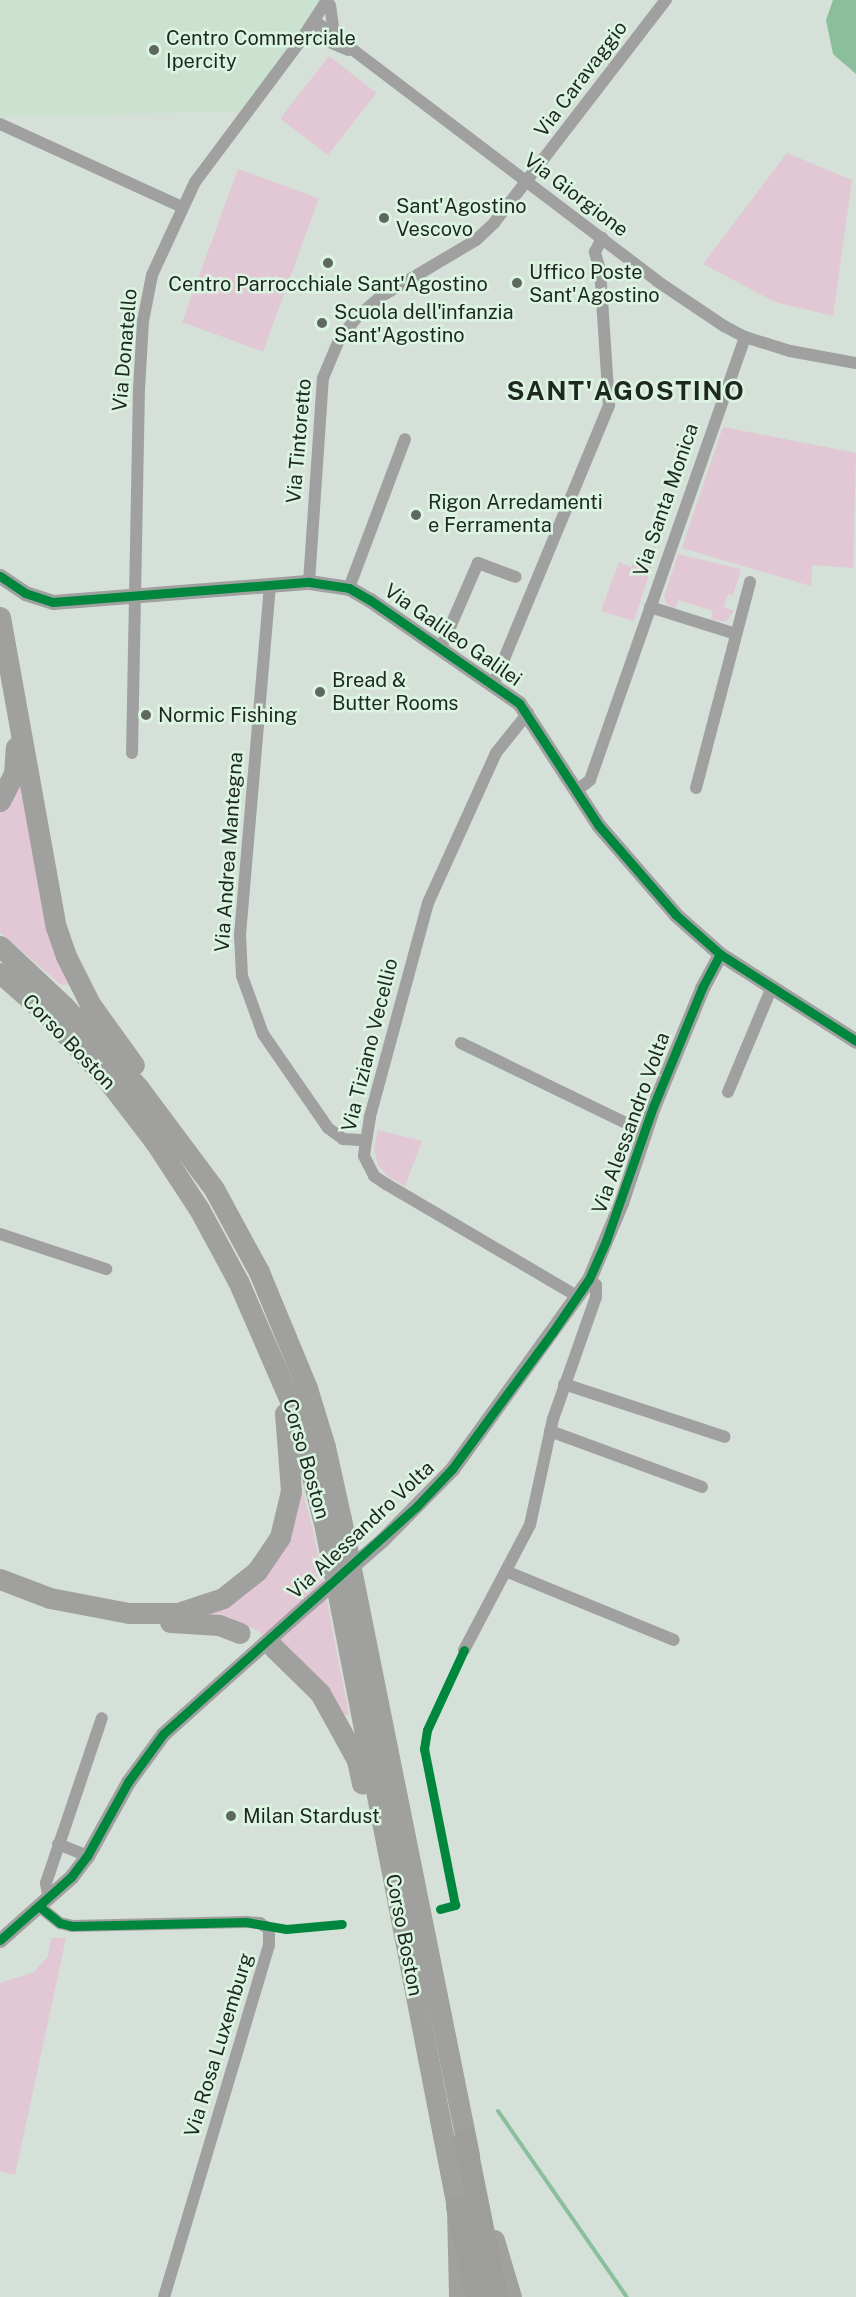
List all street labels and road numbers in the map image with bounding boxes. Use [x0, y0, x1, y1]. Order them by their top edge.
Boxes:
street label: Via Caravaggio [530, 16, 632, 142]
street label: Via Giorgione [519, 148, 633, 242]
street label: Via Donatello [108, 288, 142, 412]
street label: Via Tintoretto [282, 378, 316, 504]
street label: Via Santa Monica [629, 420, 703, 580]
street label: Via Galileo Galilei [379, 578, 527, 692]
street label: Via Andrea Mantegna [210, 751, 248, 953]
street label: Via Tiziano Vecellio [337, 956, 403, 1134]
street label: Corso Boston [17, 989, 121, 1095]
street label: Via Alessandro Volta [587, 1029, 675, 1217]
street label: Corso Boston [277, 1396, 335, 1522]
street label: Via Alessandro Volta [283, 1456, 439, 1604]
street label: Corso Boston [380, 1872, 428, 1998]
street label: Via Rosa Luxemburg [180, 1950, 258, 2140]

